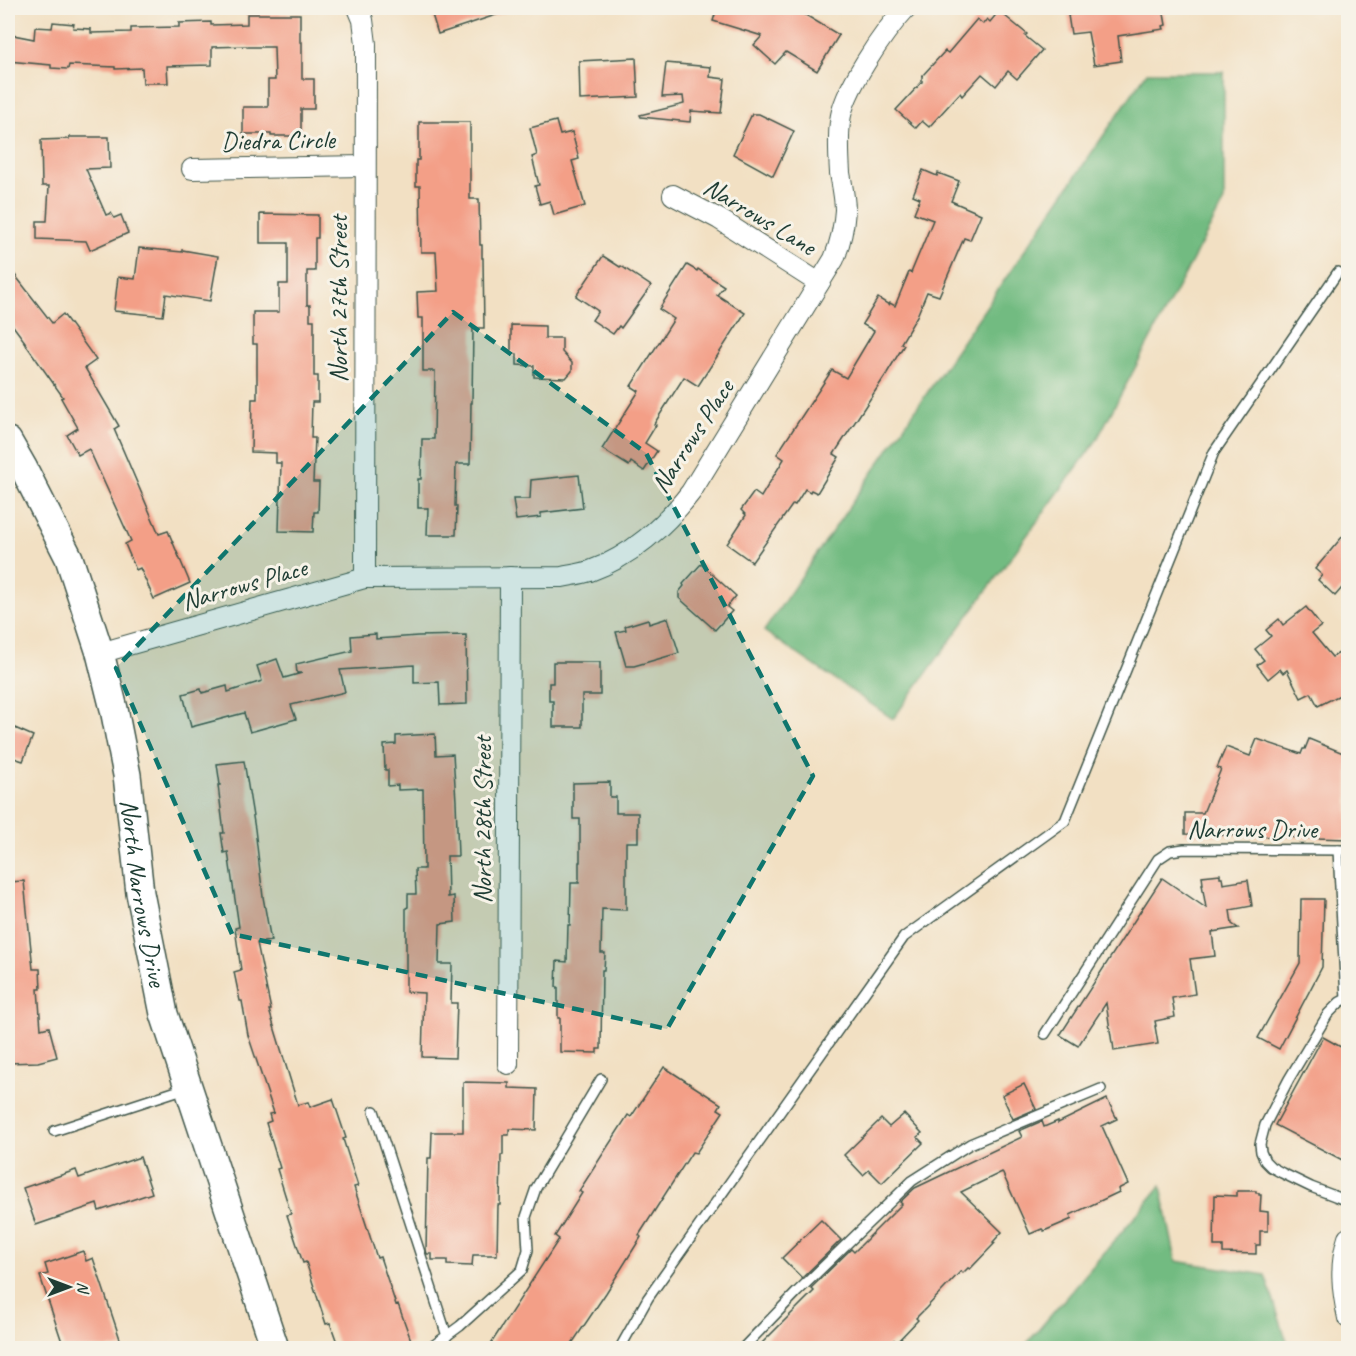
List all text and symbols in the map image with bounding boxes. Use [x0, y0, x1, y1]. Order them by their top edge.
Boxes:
street label: Diedra Circle [221, 123, 337, 158]
street label: Narrows Lane [698, 170, 824, 264]
street label: North 27th Street [322, 213, 355, 383]
street label: Narrows Place [644, 371, 743, 499]
street label: Narrows Place [178, 550, 313, 618]
street label: North 28th Street [466, 734, 499, 904]
street label: North Narrows Drive [113, 798, 174, 991]
street label: Narrows Drive [1187, 813, 1319, 846]
north arrow [39, 1257, 99, 1317]
text: N [73, 1282, 93, 1295]

